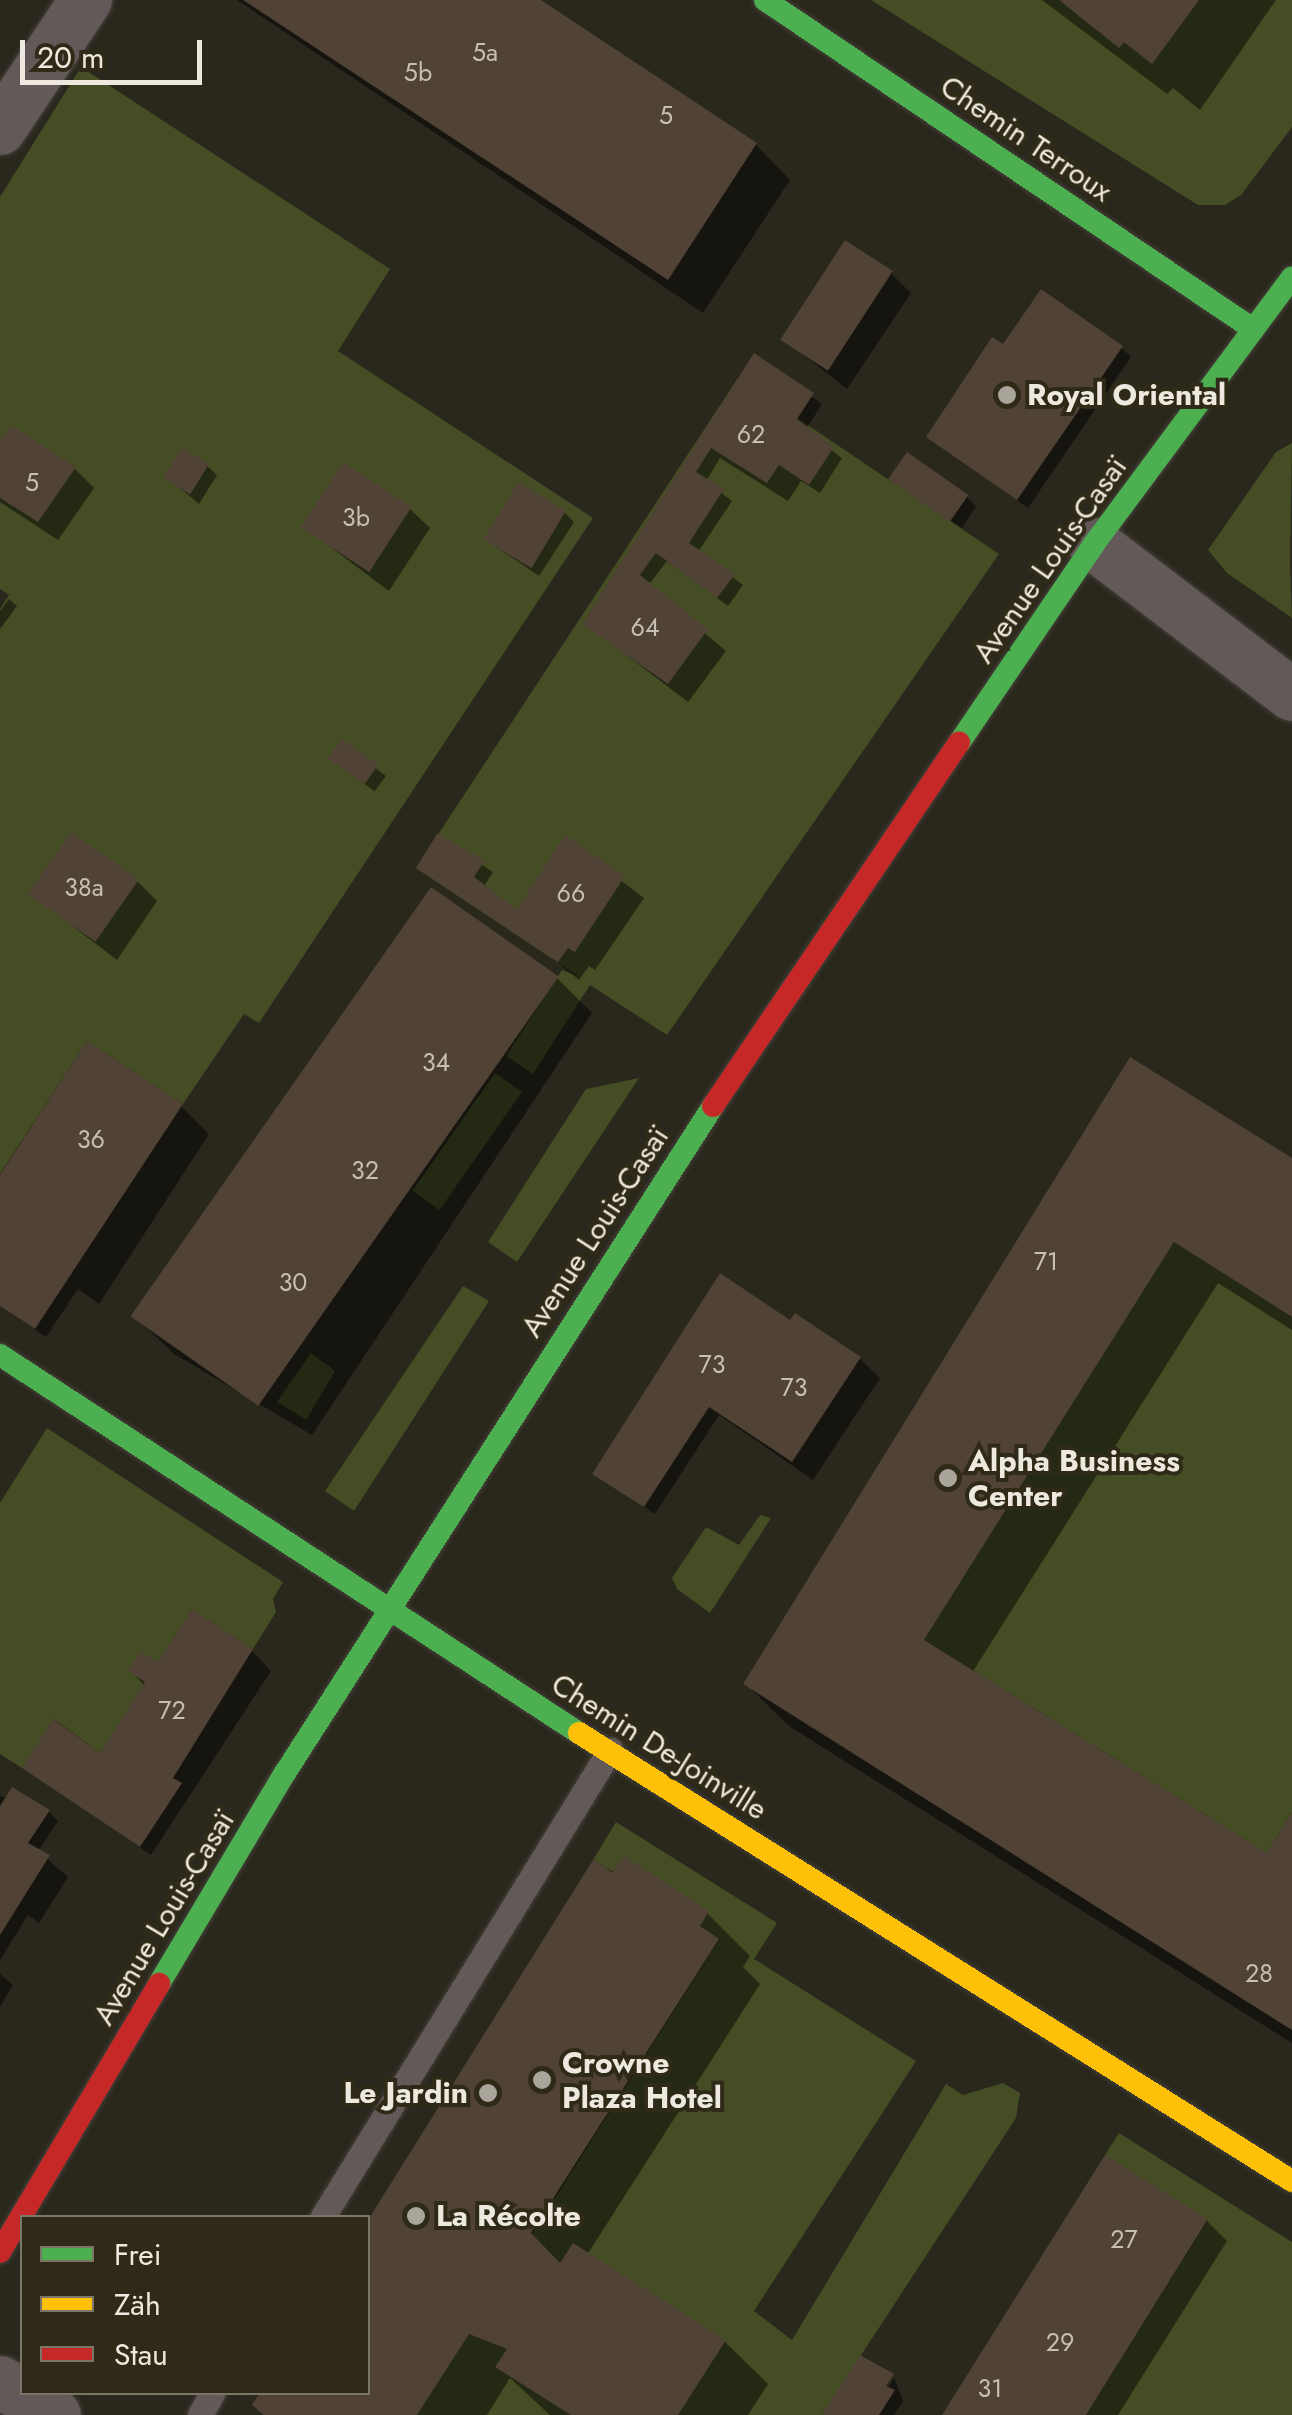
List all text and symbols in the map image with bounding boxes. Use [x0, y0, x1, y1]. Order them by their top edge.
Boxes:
scale bar [25, 20, 208, 82]
text: 20 m [37, 36, 104, 79]
house number: 5a [472, 37, 498, 67]
house number: 5b [404, 57, 432, 87]
street label: Chemin Terroux [933, 68, 1119, 210]
house number: 5 [659, 100, 673, 130]
place label: Royal Oriental [1027, 377, 1226, 413]
marker: Royal Oriental [996, 384, 1018, 406]
house number: 62 [737, 419, 765, 449]
street label: Avenue Louis-Casaï [965, 450, 1135, 670]
house number: 5 [25, 467, 39, 497]
house number: 3b [342, 502, 370, 532]
house number: 64 [631, 612, 659, 642]
house number: 38a [64, 872, 104, 902]
house number: 66 [557, 878, 585, 908]
house number: 34 [422, 1047, 450, 1077]
street label: Avenue Louis-Casaï [514, 1120, 676, 1344]
house number: 36 [77, 1124, 105, 1154]
house number: 32 [351, 1155, 379, 1185]
house number: 71 [1034, 1246, 1058, 1276]
house number: 30 [279, 1267, 307, 1297]
house number: 73 [699, 1349, 725, 1379]
house number: 73 [781, 1372, 807, 1402]
place label: Alpha Business Center [968, 1443, 1180, 1514]
marker: Alpha Business Center [937, 1467, 959, 1489]
street label: Chemin De-Joinville [545, 1666, 773, 1828]
house number: 72 [158, 1695, 186, 1725]
street label: Avenue Louis-Casaï [86, 1804, 242, 2032]
house number: 28 [1245, 1958, 1273, 1988]
place label: Crowne Plaza Hotel [562, 2045, 722, 2116]
marker: Crowne Plaza Hotel [531, 2069, 553, 2091]
place label: Le Jardin [344, 2075, 468, 2111]
marker: Le Jardin [477, 2082, 499, 2104]
place label: La Récolte [436, 2198, 581, 2234]
marker: La Récolte [405, 2205, 427, 2227]
legend [20, 2215, 370, 2395]
house number: 27 [1110, 2224, 1138, 2254]
text: Frei [114, 2233, 162, 2276]
text: Zäh [114, 2283, 161, 2326]
house number: 29 [1046, 2327, 1074, 2357]
text: Stau [114, 2333, 168, 2376]
house number: 31 [978, 2373, 1002, 2403]

